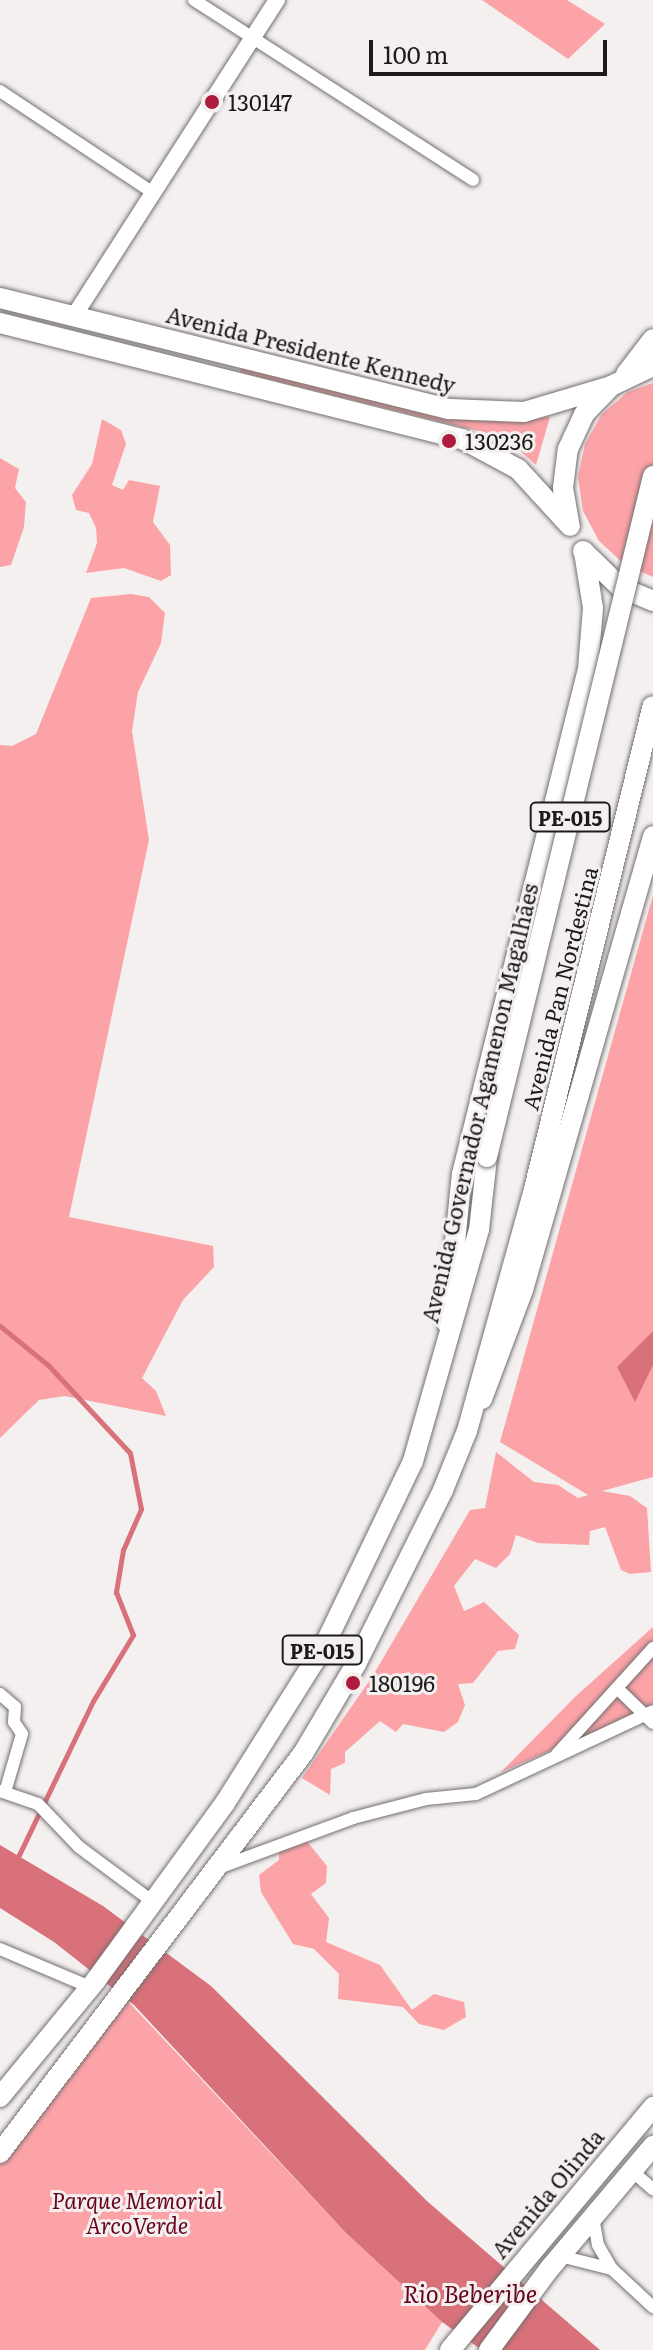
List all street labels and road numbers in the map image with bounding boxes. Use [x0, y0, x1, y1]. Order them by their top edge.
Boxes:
street label: Avenida Presidente Kennedy [164, 300, 458, 398]
road number: PE-015 [528, 801, 612, 833]
street label: Avenida Pan Nordestina [516, 863, 602, 1113]
street label: Avenida Governador Agamenon Magalhães [416, 881, 542, 1325]
road number: PE-015 [280, 1634, 364, 1666]
street label: Avenida Olinda [485, 2123, 609, 2263]

